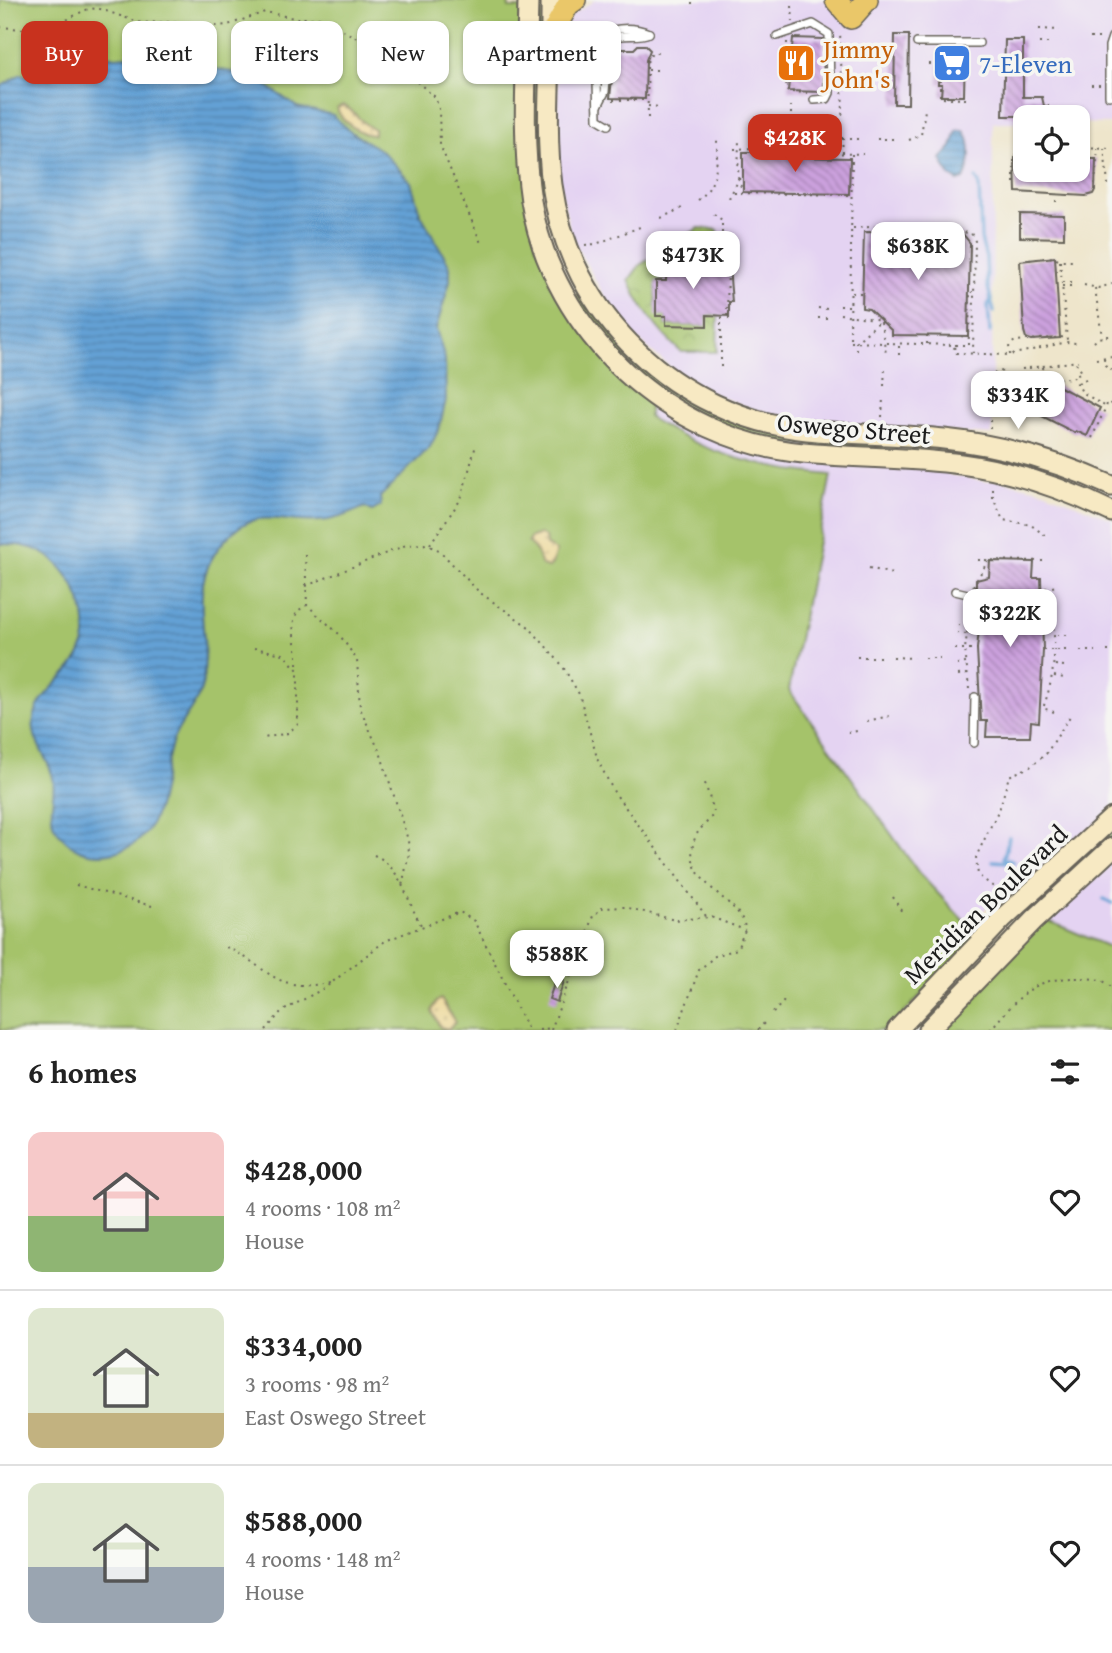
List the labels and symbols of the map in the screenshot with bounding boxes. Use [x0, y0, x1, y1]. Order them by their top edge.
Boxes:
place label: Jimmy John's [820, 29, 894, 98]
restaurant icon: Jimmy John's [775, 42, 817, 84]
supermarket icon: 7-Eleven [931, 42, 973, 84]
place label: 7-Eleven [979, 44, 1073, 83]
pin: $428K [746, 114, 844, 174]
pin: $638K [869, 222, 967, 282]
pin: $473K [644, 232, 742, 291]
pin: $334K [969, 372, 1067, 431]
street label: Oswego Street [776, 402, 932, 454]
pin: $322K [961, 590, 1059, 649]
street label: Meridian Boulevard [894, 815, 1076, 993]
pin: $588K [508, 930, 606, 990]

